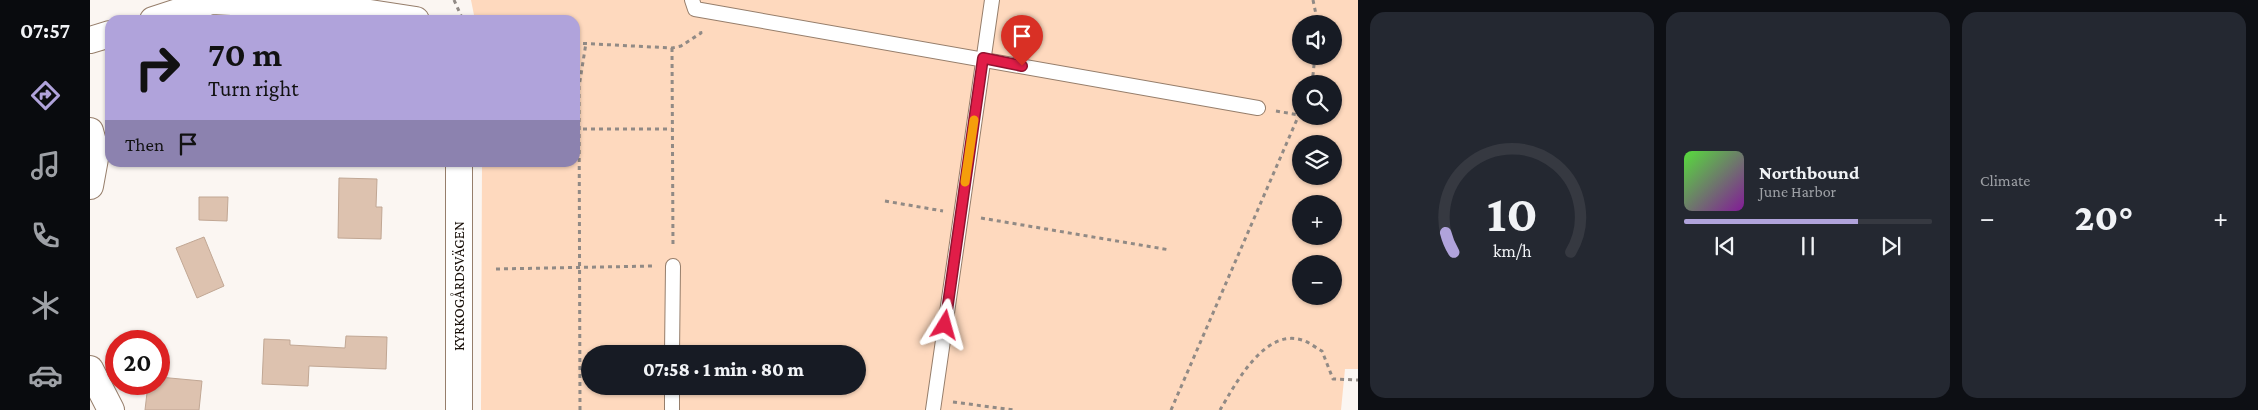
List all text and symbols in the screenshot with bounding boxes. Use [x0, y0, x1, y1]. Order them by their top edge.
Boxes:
pin [1001, 15, 1043, 66]
map controls [1292, 15, 1342, 305]
button: sound [1292, 15, 1342, 65]
text: 07:57 [20, 18, 70, 43]
icon: arrive [1008, 22, 1036, 50]
icon: right [125, 35, 190, 100]
text: 70 m [208, 35, 282, 74]
button: search [1292, 75, 1342, 125]
text: Turn right [208, 76, 299, 101]
icon: directions [28, 78, 63, 113]
icon: arrive [174, 130, 202, 158]
text: Then [125, 134, 164, 155]
button: layers [1292, 135, 1342, 185]
icon: music [28, 148, 63, 183]
text: Northbound [1759, 162, 1859, 183]
text: Climate [1980, 172, 2030, 189]
text: June Harbor [1759, 183, 1836, 200]
text: 10 [1486, 184, 1538, 242]
button: + [1292, 195, 1342, 245]
text: 20° [2075, 196, 2133, 238]
text: − [1980, 202, 1995, 233]
text: + [2213, 202, 2228, 233]
icon: phone [28, 218, 63, 253]
street label: KYRKOGÅRDSVÄGEN [450, 221, 467, 351]
icon: previous [1711, 232, 1739, 260]
icon: pause [1794, 232, 1822, 260]
icon: next [1877, 232, 1905, 260]
text: km/h [1493, 241, 1532, 261]
button: − [1292, 255, 1342, 305]
icon: climate [28, 288, 63, 323]
position arrow [918, 298, 970, 350]
speed limit sign: 20 [105, 330, 170, 395]
icon: car [28, 358, 63, 393]
text: 07:58 · 1 min · 80 m [643, 359, 804, 380]

